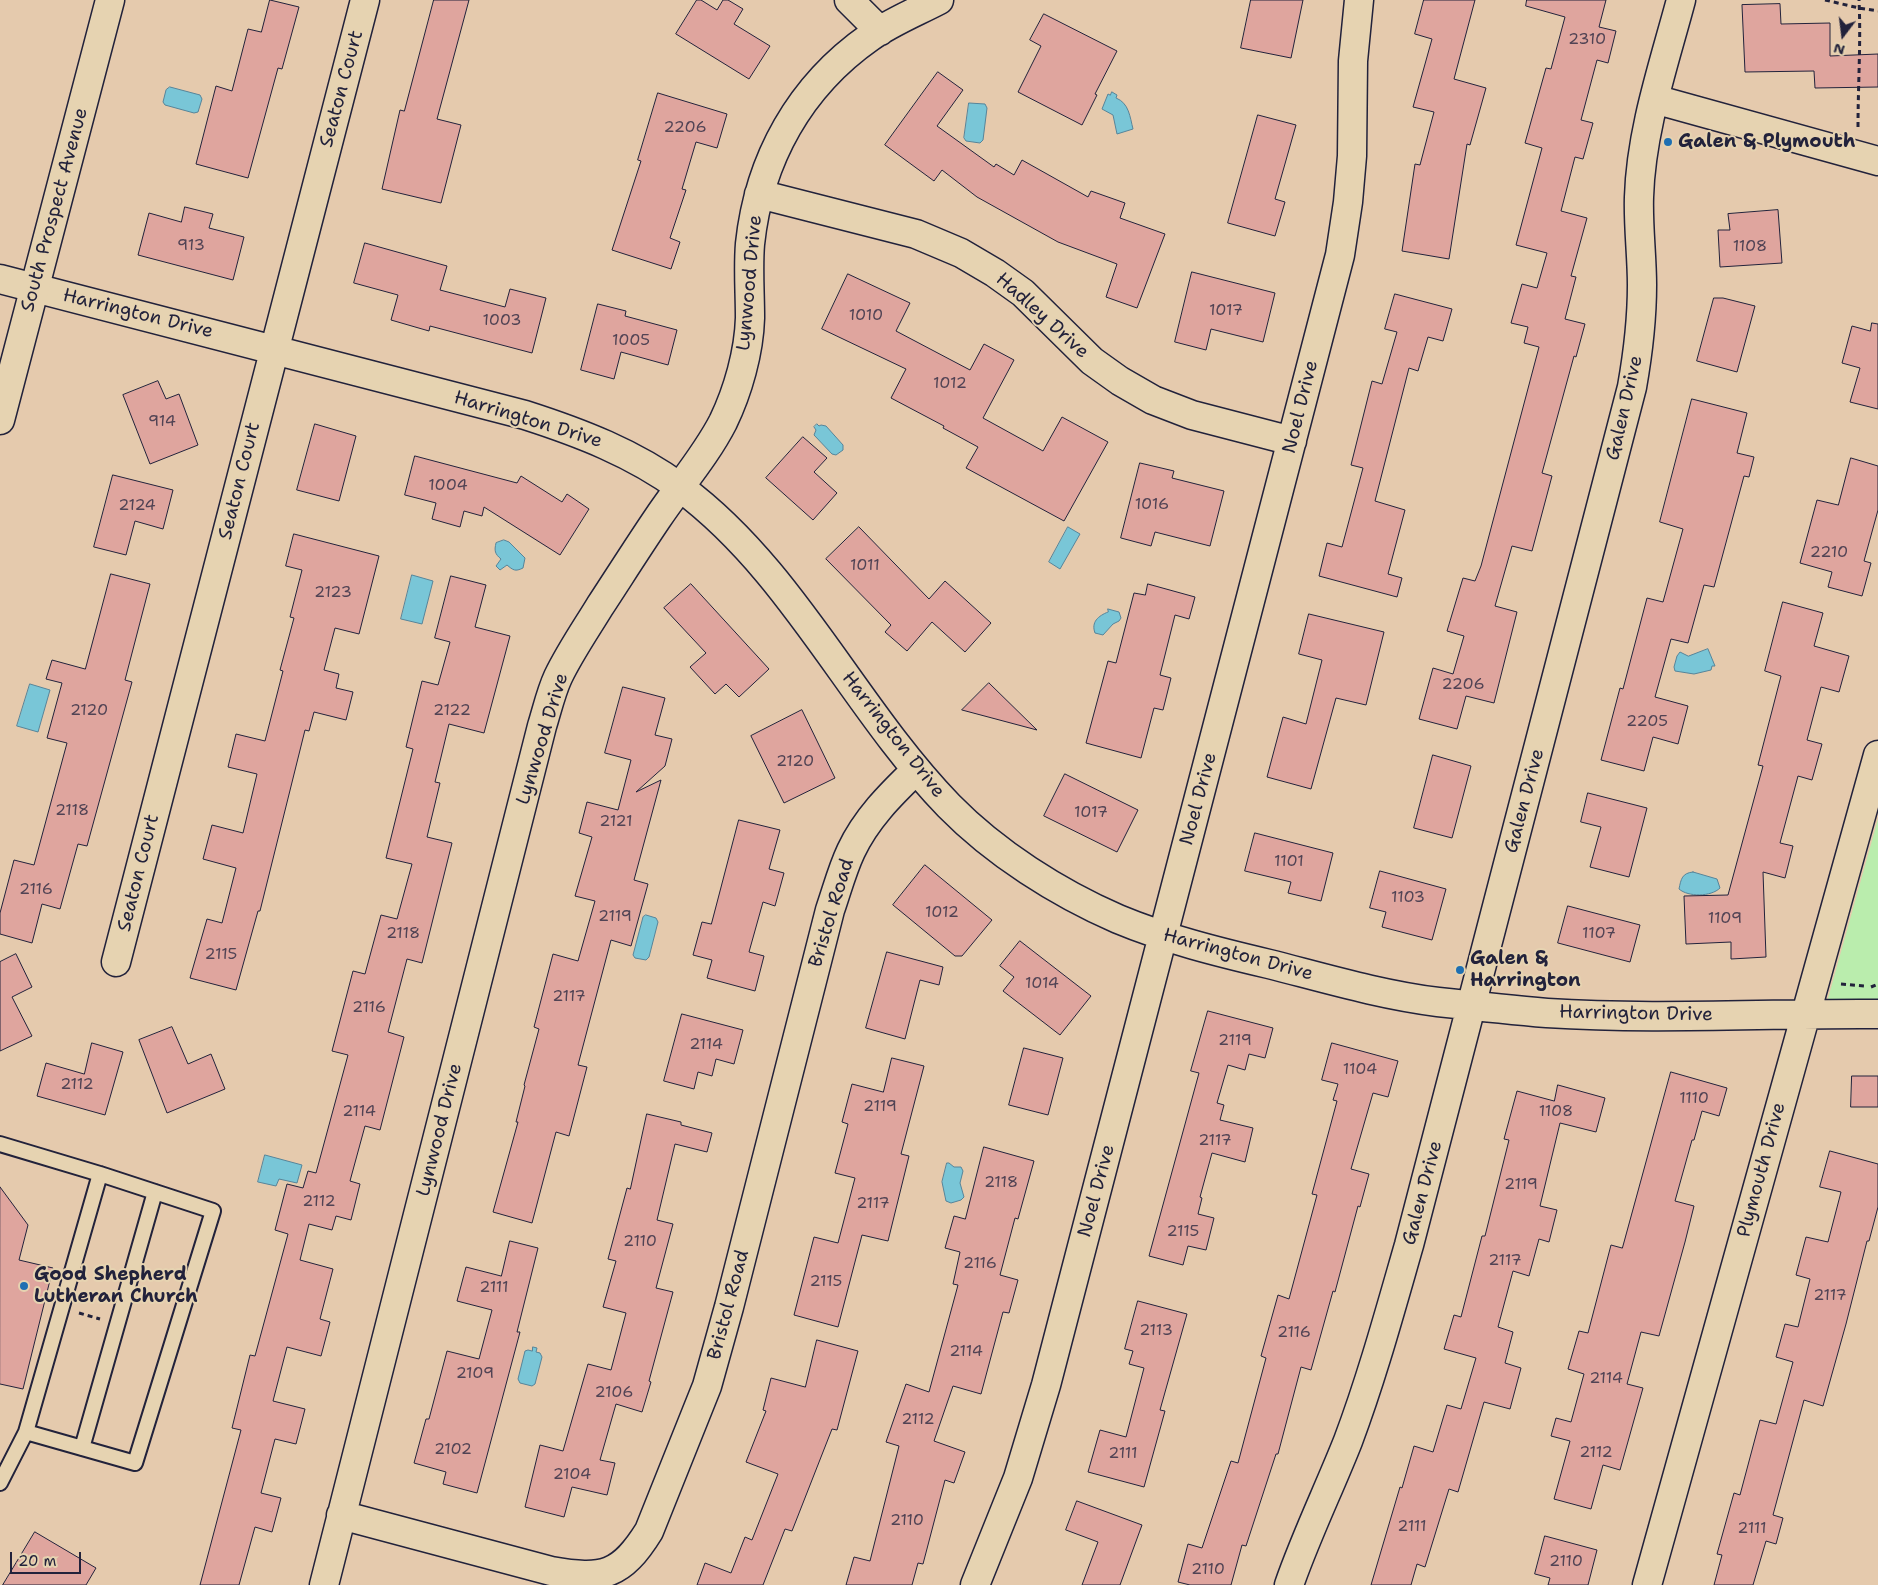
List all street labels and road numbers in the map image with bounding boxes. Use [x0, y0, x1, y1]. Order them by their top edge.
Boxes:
street label: Seaton Court [315, 28, 369, 150]
street label: South Prospect Avenue [17, 105, 93, 315]
street label: Lynwood Drive [733, 214, 767, 352]
street label: Hadley Drive [991, 268, 1093, 364]
street label: Harrington Drive [61, 284, 215, 344]
street label: Galen Drive [1602, 353, 1648, 463]
street label: Noel Drive [1278, 358, 1324, 456]
street label: Harrington Drive [451, 387, 605, 453]
street label: Seaton Court [214, 420, 266, 542]
street label: Harrington Drive [837, 667, 949, 803]
street label: Lynwood Drive [512, 670, 574, 808]
street label: Galen Drive [1500, 746, 1550, 856]
street label: Noel Drive [1176, 750, 1222, 848]
street label: Seaton Court [113, 812, 165, 934]
street label: Bristol Road [805, 856, 859, 970]
street label: Harrington Drive [1161, 924, 1315, 986]
street label: Harrington Drive [1559, 1001, 1713, 1027]
street label: Lynwood Drive [412, 1061, 468, 1199]
street label: Plymouth Drive [1733, 1100, 1791, 1240]
street label: Galen Drive [1398, 1138, 1448, 1248]
street label: Noel Drive [1074, 1142, 1120, 1240]
street label: Bristol Road [703, 1248, 755, 1362]

